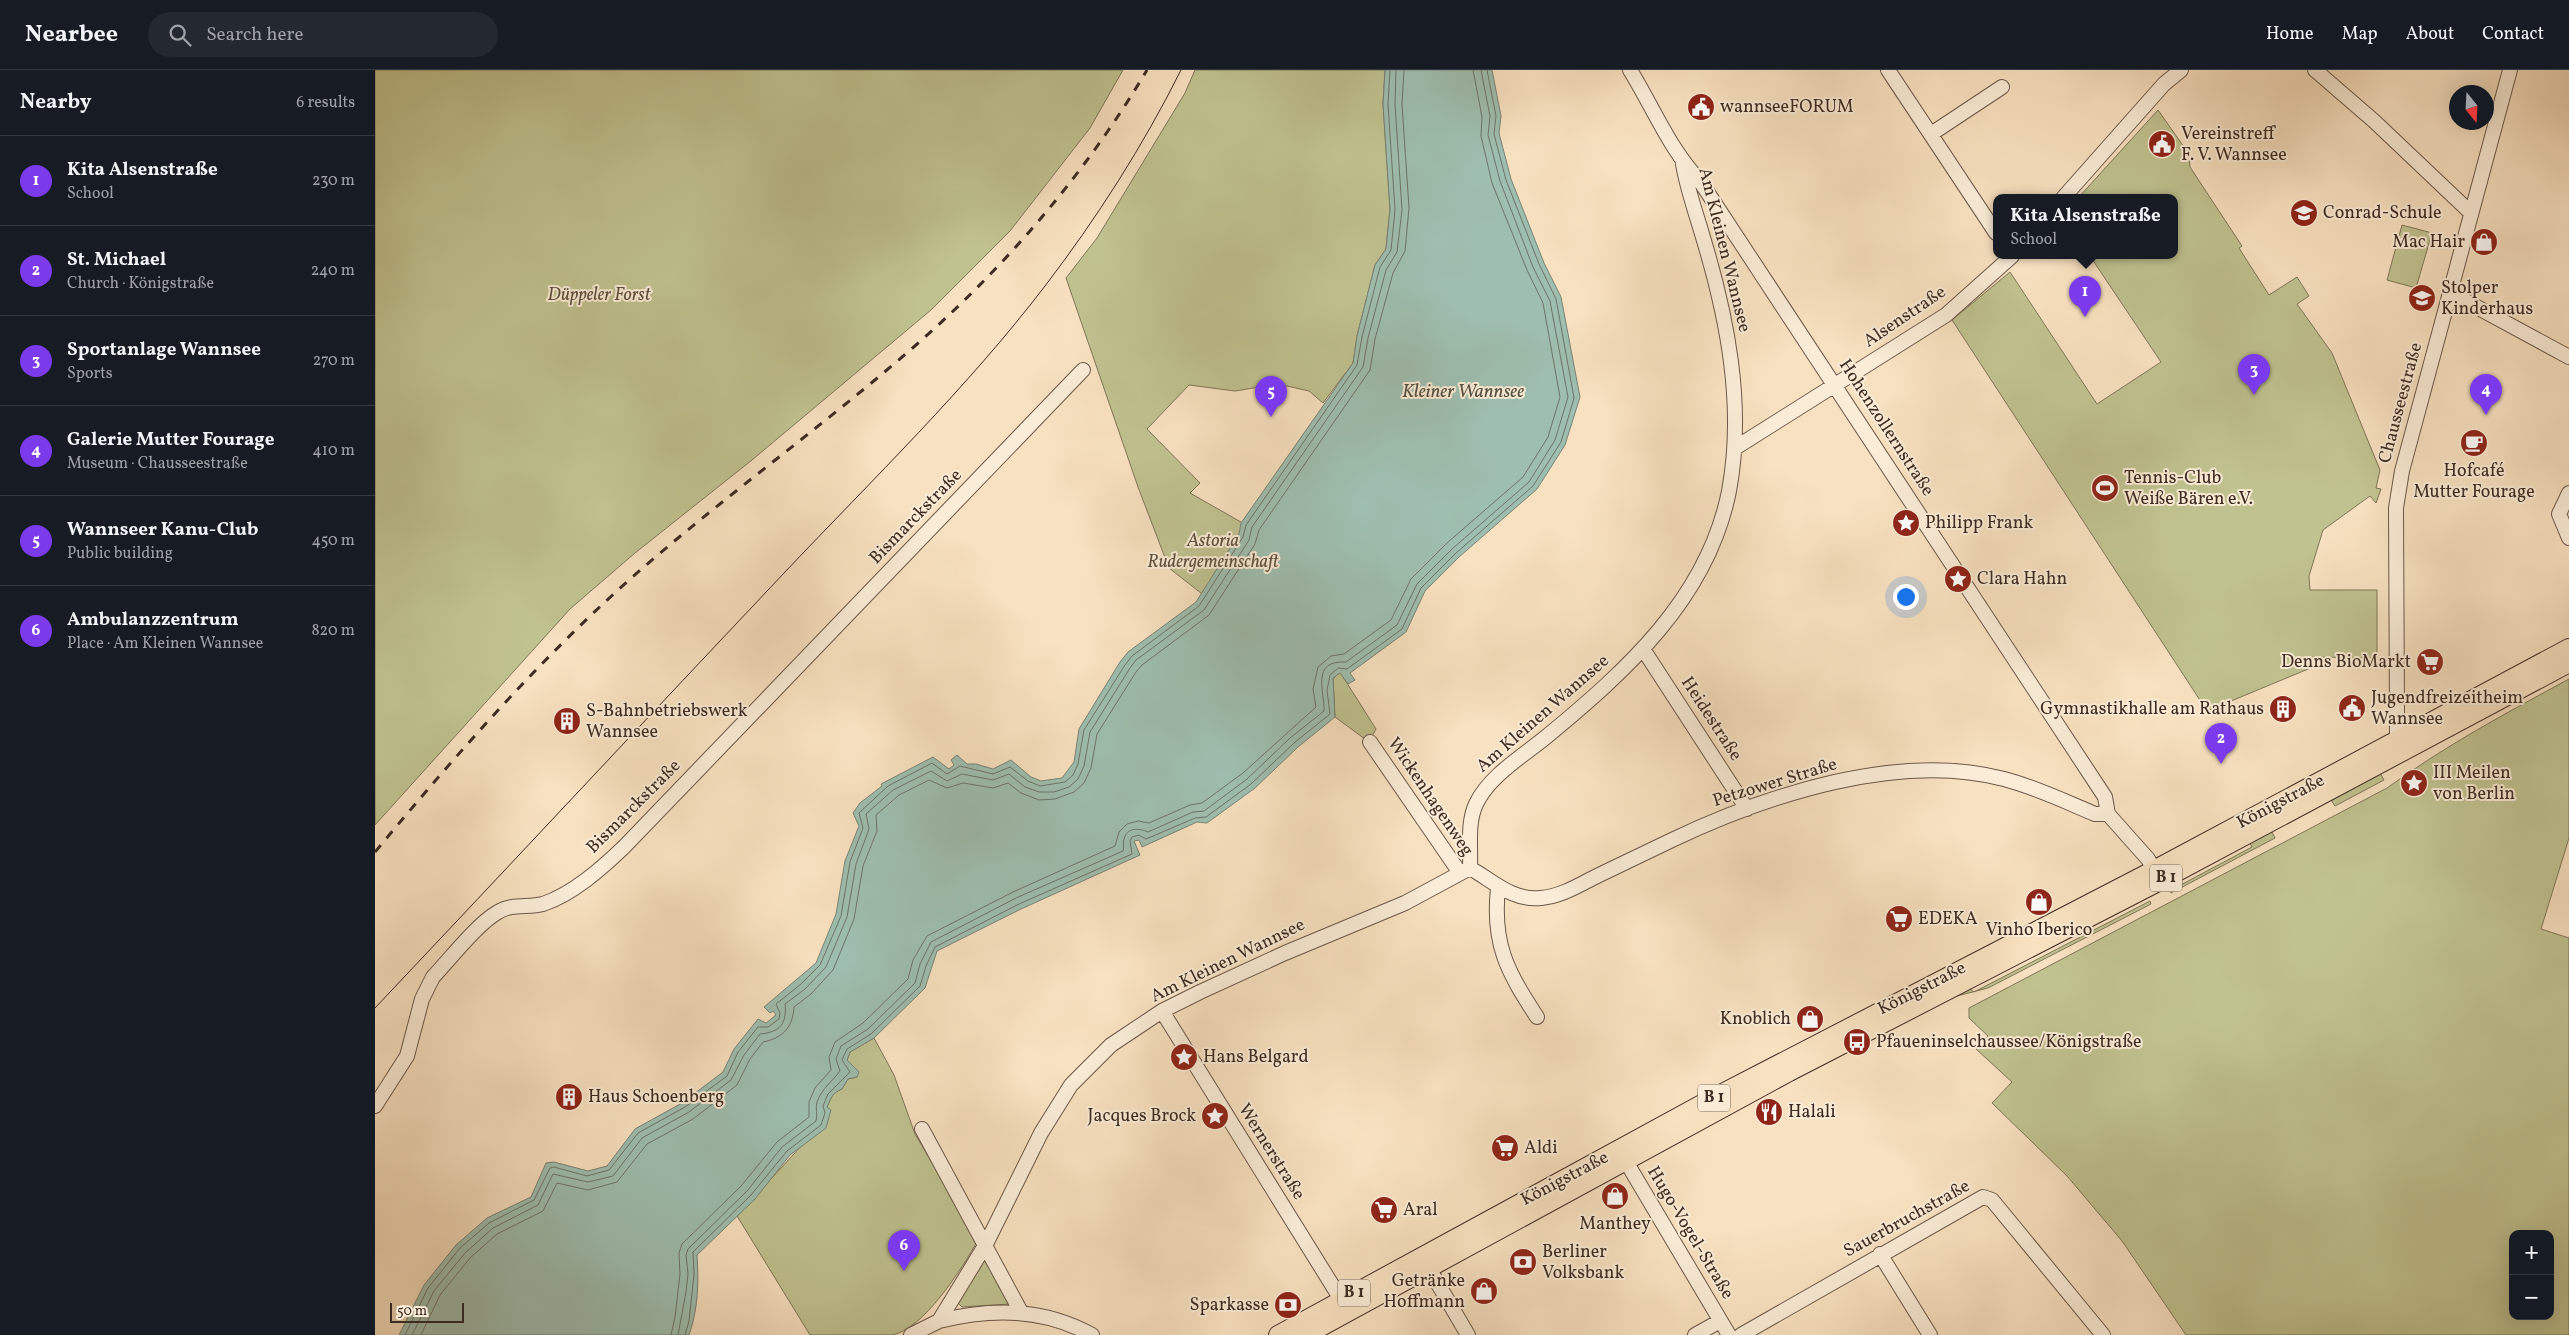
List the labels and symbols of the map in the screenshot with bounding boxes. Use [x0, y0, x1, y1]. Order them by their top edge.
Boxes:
north arrow [2449, 85, 2494, 130]
public building icon: wannseeFORUM [1686, 92, 1716, 122]
place label: wannseeFORUM [1720, 95, 1854, 120]
place label: Vereinstreff F. V. Wannsee [2181, 122, 2287, 168]
public building icon: Vereinstreff F. V. Wannsee [2147, 129, 2177, 159]
street label: Am Kleinen Wannsee [1691, 165, 1757, 335]
school or university icon: Conrad-Schule [2289, 198, 2319, 228]
place label: Conrad-Schule [2323, 201, 2442, 226]
shop icon: Mac Hair [2469, 227, 2499, 257]
place label: Mac Hair [2392, 230, 2465, 255]
pin: 1 [2069, 276, 2101, 317]
place label: Stolper Kinderhaus [2441, 276, 2533, 322]
street label: Alsenstraße [1859, 280, 1951, 354]
park label: Düppeler Forst [548, 283, 652, 308]
school or university icon: Stolper Kinderhaus [2407, 283, 2437, 313]
street label: Chausseestraße [2373, 340, 2429, 466]
pin: 3 [2238, 354, 2270, 395]
street label: Hohenzollernstraße [1832, 355, 1940, 501]
pin: 4 [2470, 374, 2502, 415]
pin: 5 [1255, 376, 1287, 417]
water label: Kleiner Wannsee [1402, 379, 1524, 405]
cafe icon: Hofcafé Mutter Fourage [2459, 428, 2489, 458]
place label: Hofcafé Mutter Fourage [2413, 459, 2535, 505]
street label: Bismarckstraße [864, 464, 968, 570]
place label: Tennis-Club Weiße Bären e.V. [2124, 466, 2253, 512]
sports icon: Tennis-Club Weiße Bären e.V. [2090, 473, 2120, 503]
place icon: Philipp Frank [1891, 508, 1921, 538]
place label: Philipp Frank [1925, 511, 2033, 536]
park label: Astoria Rudergemeinschaft [1147, 529, 1279, 575]
place icon: Clara Hahn [1943, 564, 1973, 594]
place label: Clara Hahn [1977, 567, 2067, 592]
your location [1893, 584, 1919, 610]
supermarket icon: Denns BioMarkt [2415, 647, 2445, 677]
street label: Am Kleinen Wannsee [1471, 649, 1615, 779]
place label: Denns BioMarkt [2281, 650, 2411, 675]
street label: Heidestraße [1674, 672, 1748, 766]
place label: Jugendfreizeitheim Wannsee [2371, 686, 2523, 732]
public building icon: Jugendfreizeitheim Wannsee [2337, 693, 2367, 723]
building icon: Gymnastikhalle am Rathaus [2268, 694, 2298, 724]
place label: Gymnastikhalle am Rathaus [2040, 697, 2264, 722]
place label: S-Bahnbetriebswerk Wannsee [586, 699, 748, 745]
building icon: S-Bahnbetriebswerk Wannsee [552, 706, 582, 736]
pin: 2 [2205, 723, 2237, 764]
street label: Wickenhagenweg [1381, 733, 1479, 861]
street label: Petzower Straße [1710, 752, 1840, 814]
street label: Bismarckstraße [581, 754, 687, 860]
place label: III Meilen von Berlin [2433, 761, 2515, 807]
street label: Königstraße [2233, 768, 2329, 836]
place icon: III Meilen von Berlin [2399, 768, 2429, 798]
road number: B 1 [2150, 864, 2182, 891]
shop icon: Vinho Iberico [2024, 887, 2054, 917]
supermarket icon: EDEKA [1884, 904, 1914, 934]
place label: EDEKA [1918, 907, 1978, 932]
street label: Am Kleinen Wannsee [1147, 913, 1309, 1009]
place label: Vinho Iberico [1986, 918, 2092, 943]
street label: Königstraße [1873, 956, 1971, 1022]
shop icon: Knoblich [1795, 1004, 1825, 1034]
place label: Knoblich [1720, 1007, 1791, 1032]
bus stop icon: Pfaueninselchaussee/Königstraße [1842, 1027, 1872, 1057]
place label: Pfaueninselchaussee/Königstraße [1876, 1030, 2142, 1055]
place icon: Hans Belgard [1169, 1042, 1199, 1072]
place label: Hans Belgard [1203, 1045, 1309, 1070]
building icon: Haus Schoenberg [554, 1082, 584, 1112]
road number: B 1 [1698, 1084, 1730, 1112]
place label: Haus Schoenberg [588, 1085, 724, 1110]
restaurant icon: Halali [1754, 1097, 1784, 1127]
street label: Wernerstraße [1231, 1099, 1311, 1205]
place label: Halali [1788, 1100, 1836, 1125]
place icon: Jacques Brock [1200, 1101, 1230, 1131]
place label: Jacques Brock [1088, 1104, 1196, 1129]
supermarket icon: Aldi [1490, 1133, 1520, 1163]
place label: Aldi [1524, 1136, 1558, 1161]
street label: Königstraße [1517, 1145, 1613, 1213]
street label: Hugo-Vogel-Straße [1640, 1162, 1740, 1304]
street label: Sauerbruchstraße [1839, 1174, 1975, 1264]
shop icon: Manthey [1600, 1181, 1630, 1211]
supermarket icon: Aral [1369, 1195, 1399, 1225]
place label: Aral [1403, 1198, 1438, 1223]
place label: Manthey [1579, 1212, 1651, 1237]
pin: 6 [888, 1230, 920, 1271]
place label: Berliner Volksbank [1542, 1240, 1624, 1286]
bank icon: Berliner Volksbank [1508, 1247, 1538, 1277]
place label: Getränke Hoffmann [1384, 1269, 1465, 1315]
shop icon: Getränke Hoffmann [1469, 1276, 1499, 1306]
road number: B 1 [1338, 1280, 1370, 1306]
bank icon: Sparkasse [1273, 1290, 1303, 1320]
place label: Sparkasse [1190, 1293, 1269, 1318]
scale bar [390, 1300, 464, 1323]

